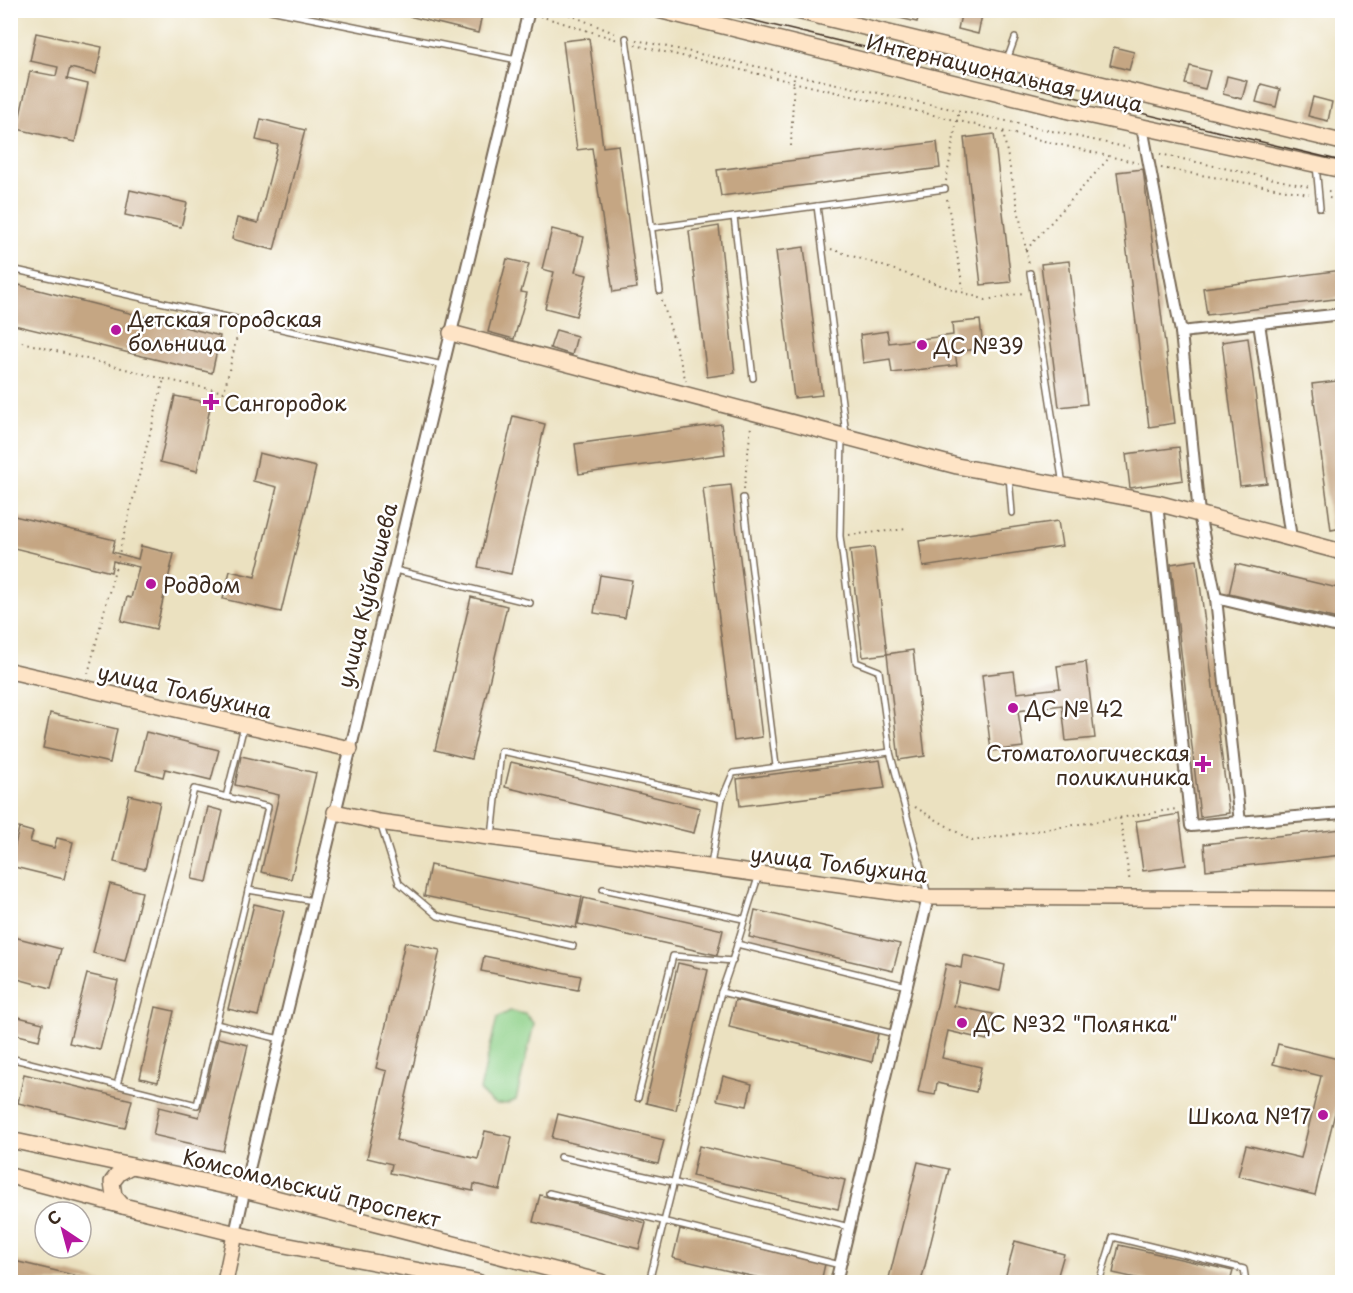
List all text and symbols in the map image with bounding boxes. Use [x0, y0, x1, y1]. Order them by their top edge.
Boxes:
street label: Интернациональная улица [864, 25, 1147, 120]
place label: Детская городская больница [127, 302, 322, 358]
marker: Детская городская больница [109, 323, 123, 337]
place label: ДС №39 [933, 329, 1024, 361]
marker: ДС №39 [915, 338, 929, 352]
place label: Сангородок [224, 386, 347, 418]
marker: Сангородок [202, 393, 220, 411]
street label: улица Куйбышева [327, 499, 405, 691]
place label: Роддом [163, 568, 241, 600]
marker: Роддом [144, 577, 158, 591]
street label: улица Толбухина [95, 654, 276, 726]
place label: ДС № 42 [1024, 692, 1124, 724]
marker: ДС № 42 [1006, 701, 1020, 715]
place label: Стоматологическая поликлиника [986, 736, 1191, 792]
marker: Стоматологическая поликлиника [1194, 755, 1212, 773]
street label: улица Толбухина [749, 836, 930, 890]
place label: ДС №32 "Полянка" [973, 1007, 1178, 1039]
marker: ДС №32 "Полянка" [955, 1016, 969, 1030]
place label: Школа №17 [1188, 1099, 1311, 1131]
marker: Школа №17 [1316, 1108, 1330, 1122]
street label: Комсомольский проспект [180, 1139, 445, 1235]
north arrow [33, 1200, 93, 1260]
text: С [42, 1204, 66, 1230]

